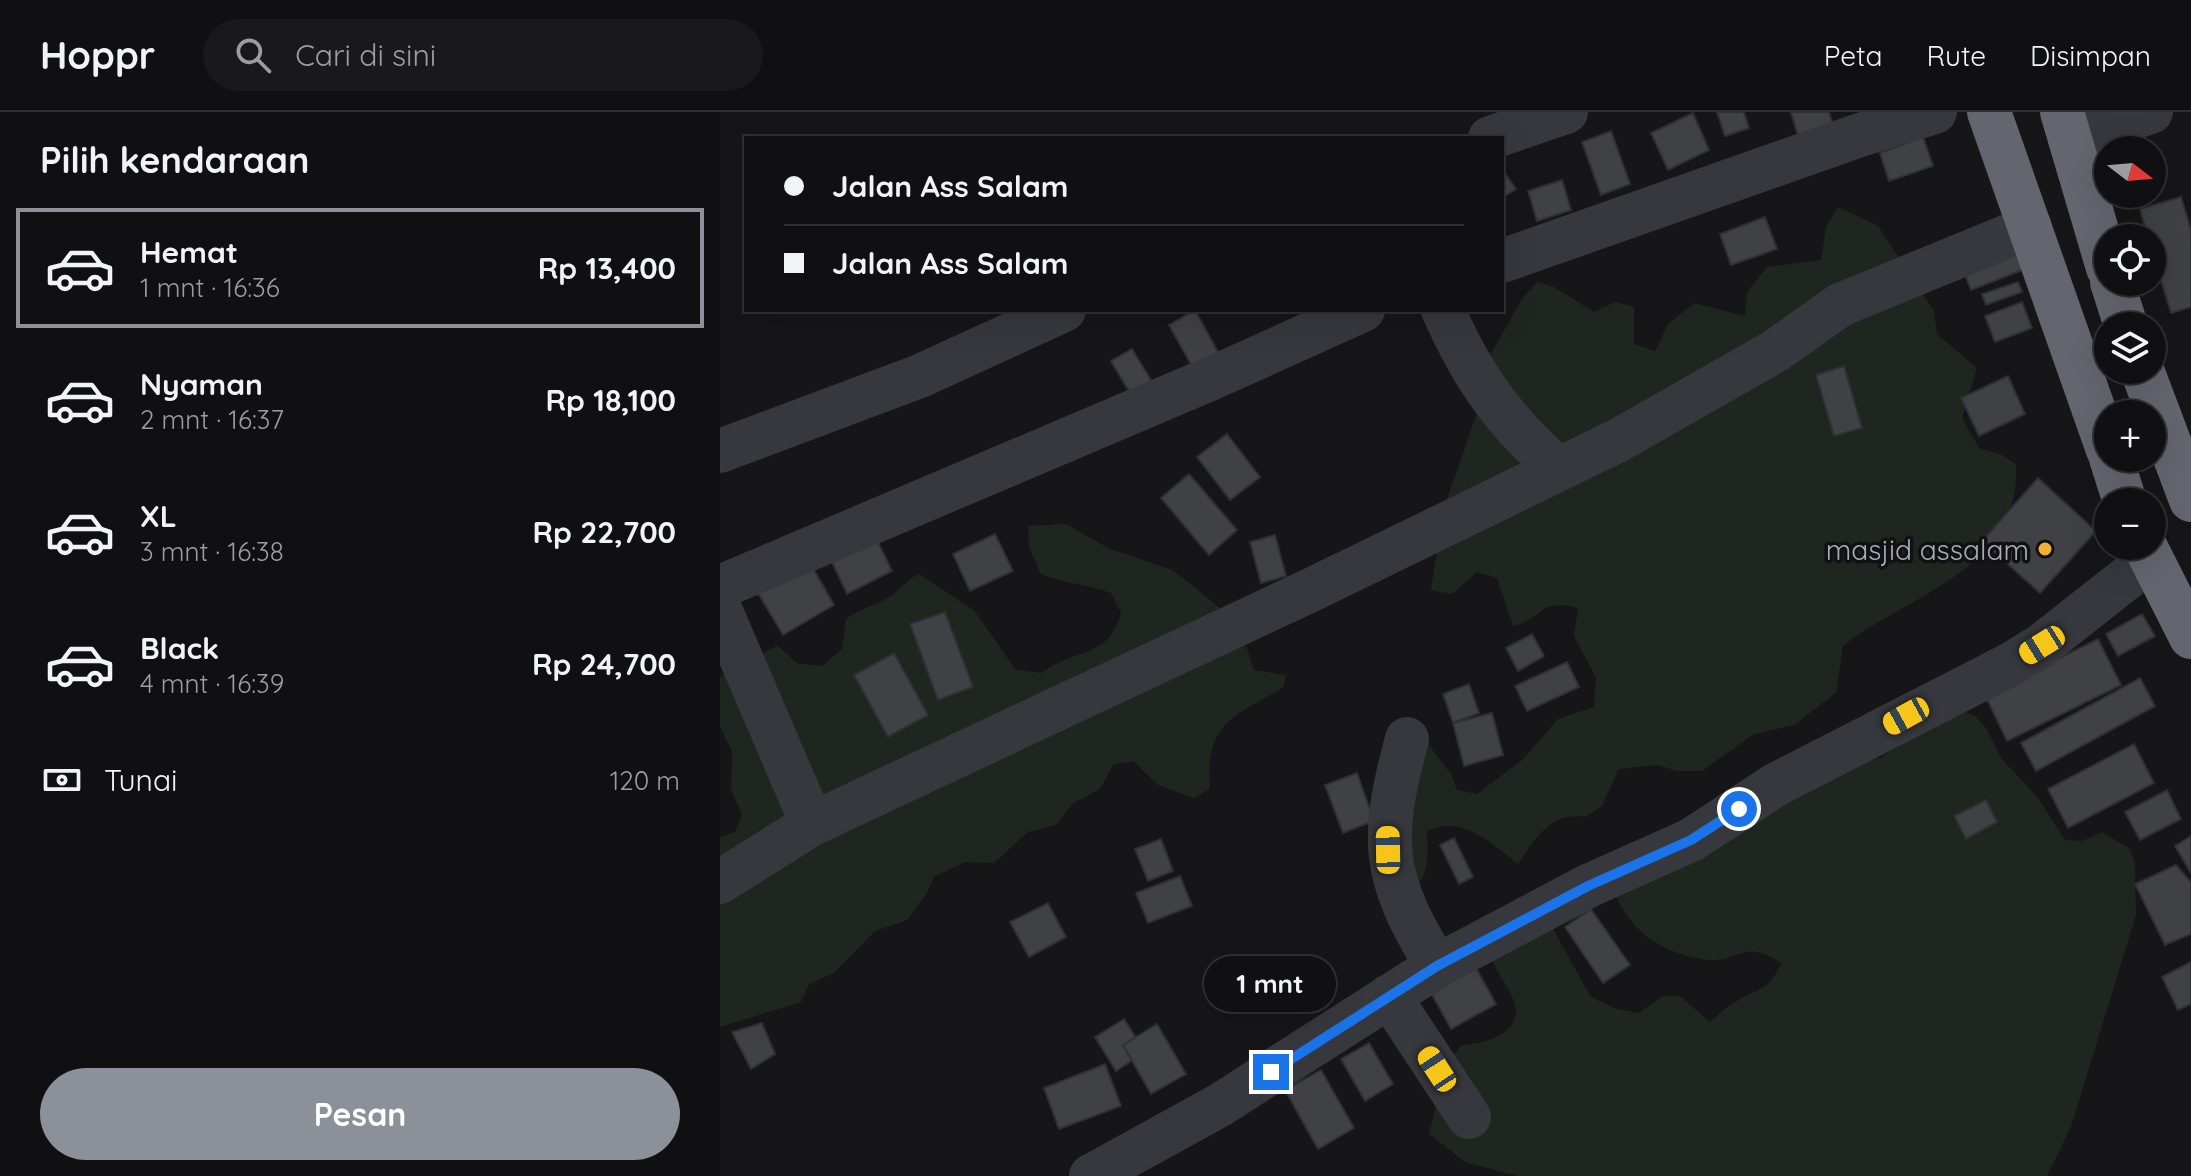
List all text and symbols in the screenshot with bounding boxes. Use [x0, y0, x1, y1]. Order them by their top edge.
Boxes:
search box [203, 19, 763, 91]
text: Hoppr [40, 31, 155, 79]
icon: search [231, 33, 275, 77]
text: Cari di sini [295, 36, 436, 74]
text: Peta [1824, 38, 1883, 73]
text: Rute [1927, 38, 1986, 73]
text: Disimpan [2030, 38, 2151, 73]
north arrow [2094, 136, 2166, 208]
map controls [2094, 136, 2166, 560]
text: Pilih kendaraan [40, 137, 309, 182]
text: Jalan Ass Salam [832, 167, 1068, 205]
button: locate [2094, 224, 2166, 296]
icon: car [44, 232, 116, 304]
text: Hemat [140, 233, 238, 271]
text: Jalan Ass Salam [832, 244, 1068, 282]
text: Rp 13,400 [538, 249, 676, 287]
text: 1 mnt · 16:36 [140, 271, 280, 304]
button: layers [2094, 312, 2166, 384]
icon: car [44, 364, 116, 436]
text: Nyaman [140, 365, 263, 403]
text: Rp 18,100 [545, 381, 676, 419]
button: + [2094, 400, 2166, 472]
text: 2 mnt · 16:37 [140, 403, 284, 436]
button: − [2094, 488, 2166, 560]
icon: car [44, 496, 116, 568]
text: XL [140, 497, 177, 535]
text: Rp 22,700 [532, 513, 676, 551]
place label: masjid assalam [1826, 532, 2029, 567]
text: 3 mnt · 16:38 [140, 535, 284, 568]
marker: masjid assalam [2036, 540, 2054, 558]
car [2015, 622, 2069, 668]
icon: car [44, 628, 116, 700]
text: Black [140, 629, 219, 667]
text: Rp 24,700 [532, 645, 676, 683]
text: 4 mnt · 16:39 [140, 667, 284, 700]
car [1879, 694, 1933, 738]
icon: cash [40, 758, 84, 802]
text: Tunai [104, 761, 178, 799]
text: 120 m [610, 764, 680, 797]
route start [1721, 791, 1757, 827]
car [1376, 826, 1400, 874]
callout: 1 mnt [1205, 956, 1337, 1012]
text: 1 mnt [1236, 967, 1304, 1000]
car [1414, 1042, 1460, 1096]
route end [1253, 1054, 1289, 1090]
button: Pesan [40, 1068, 680, 1160]

